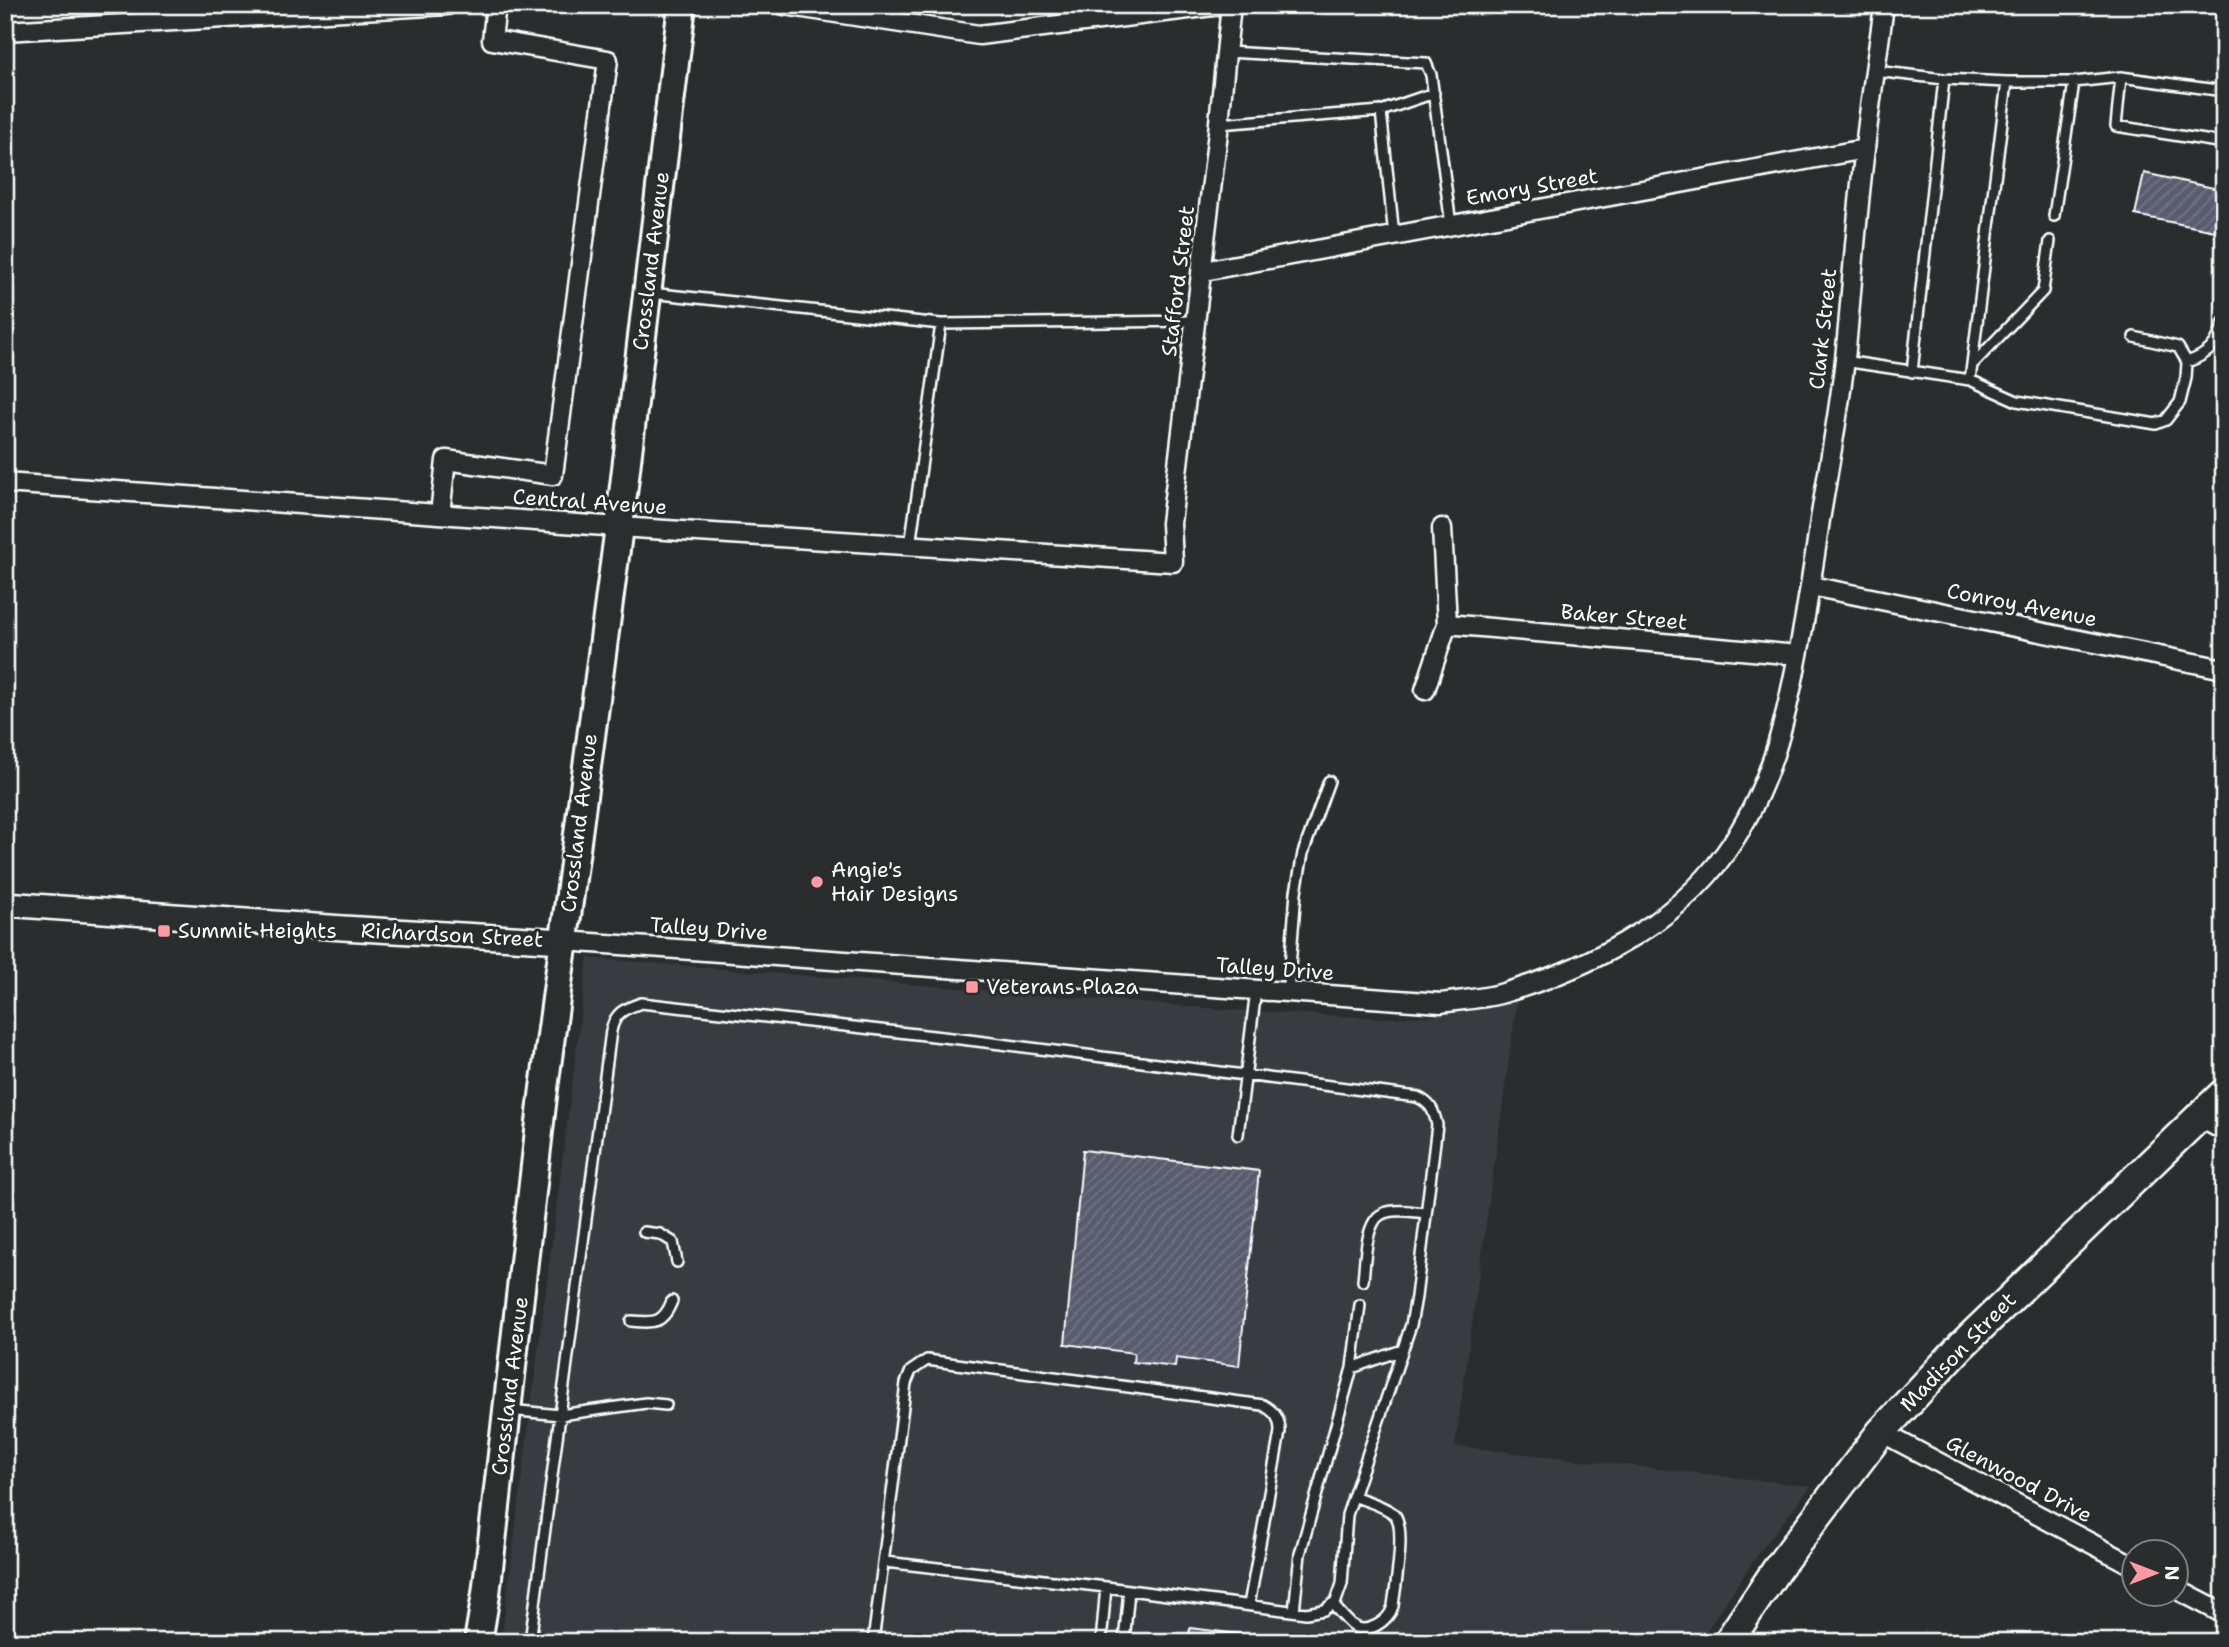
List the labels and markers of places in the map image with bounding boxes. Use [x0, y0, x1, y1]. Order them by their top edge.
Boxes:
place label: Angie's Hair Designs [831, 856, 958, 908]
marker: Angie's Hair Designs [809, 874, 825, 890]
place label: Summit Heights [178, 917, 337, 945]
marker: Summit Heights [156, 923, 172, 939]
place label: Veterans Plaza [986, 973, 1139, 1001]
marker: Veterans Plaza [964, 979, 980, 995]

